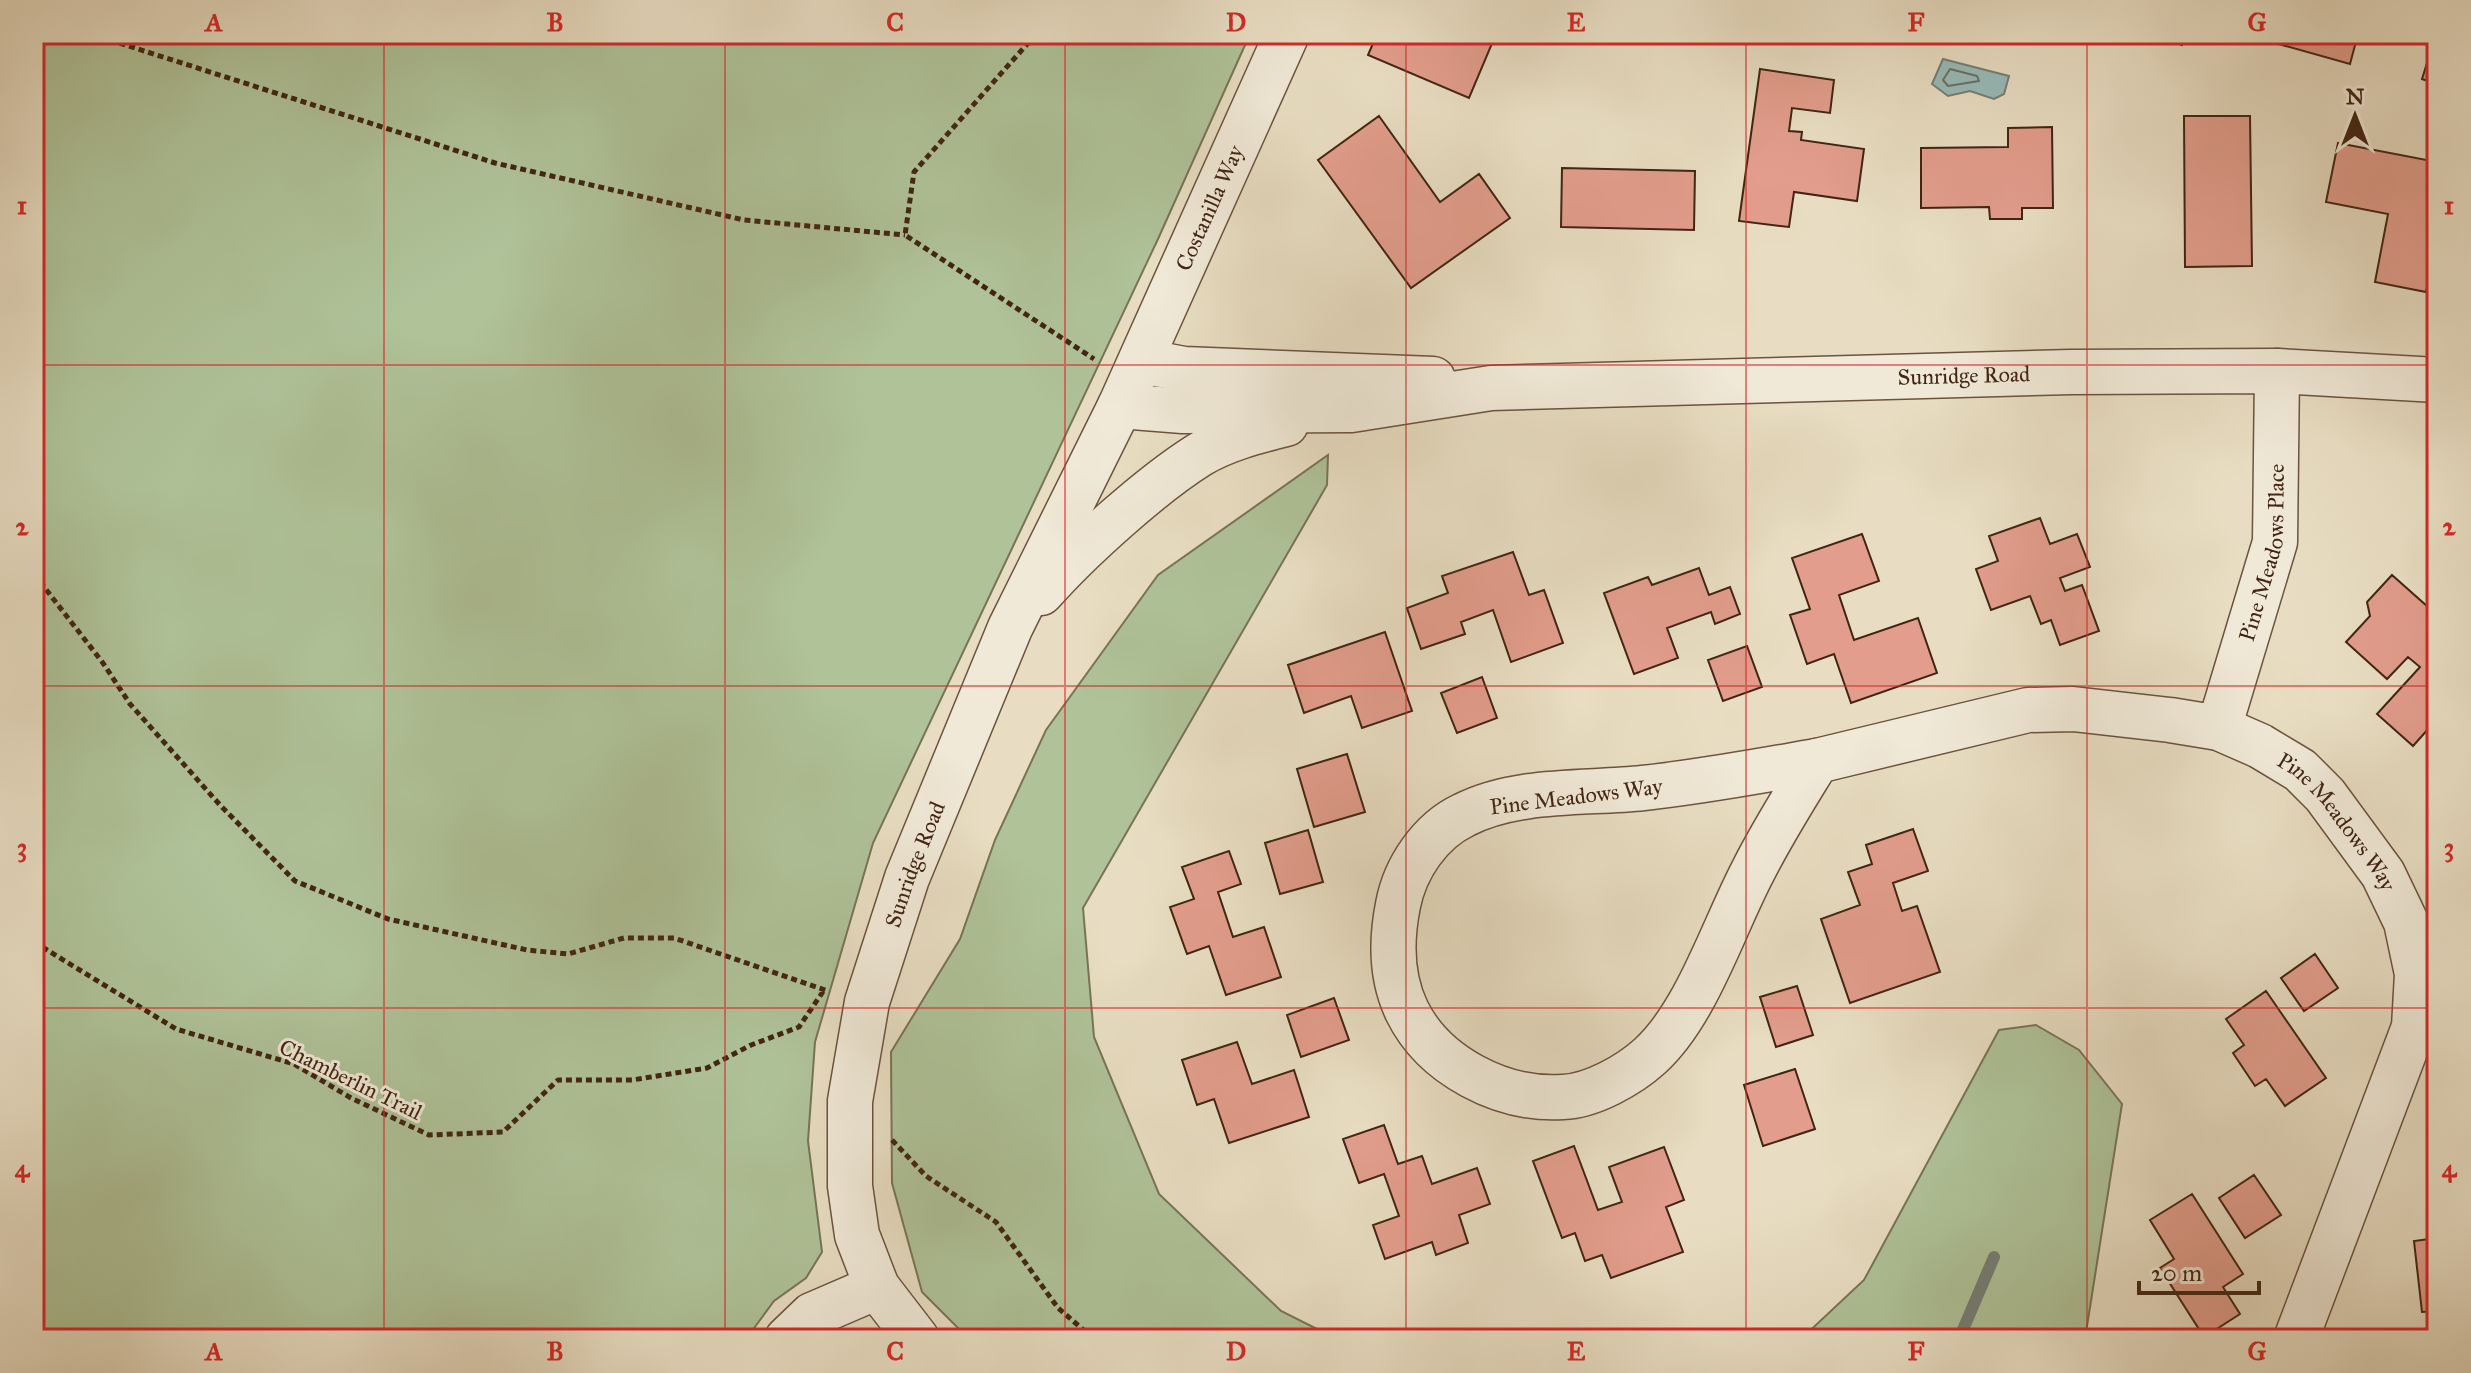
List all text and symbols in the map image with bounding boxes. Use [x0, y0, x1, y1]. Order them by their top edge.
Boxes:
text: A [203, 6, 223, 38]
text: B [546, 6, 564, 38]
text: C [886, 6, 904, 38]
text: D [1226, 6, 1246, 38]
text: E [1567, 6, 1586, 38]
text: F [1908, 6, 1925, 38]
text: G [2247, 6, 2267, 38]
north arrow [2315, 76, 2395, 156]
text: N [2346, 83, 2365, 110]
street label: Costanilla Way [1170, 140, 1250, 275]
text: 1 [17, 189, 27, 221]
text: 1 [2444, 189, 2454, 221]
street label: Sunridge Road [1897, 360, 2031, 391]
street label: Pine Meadows Place [2233, 464, 2290, 644]
text: 2 [16, 510, 30, 542]
text: 2 [2443, 510, 2457, 542]
street label: Pine Meadows Way [2272, 747, 2402, 896]
street label: Pine Meadows Way [1488, 772, 1665, 820]
street label: Sunridge Road [879, 797, 951, 931]
text: 3 [17, 831, 27, 863]
text: 3 [2444, 831, 2454, 863]
street label: Chamberlin Trail [275, 1033, 427, 1126]
text: 4 [15, 1152, 31, 1184]
text: 4 [2442, 1152, 2458, 1184]
scale bar [2139, 1245, 2259, 1295]
text: 20 m [2151, 1258, 2202, 1288]
text: A [203, 1335, 223, 1367]
text: B [546, 1335, 564, 1367]
text: C [886, 1335, 904, 1367]
text: D [1226, 1335, 1246, 1367]
text: E [1567, 1335, 1586, 1367]
text: F [1908, 1335, 1925, 1367]
text: G [2247, 1335, 2267, 1367]

